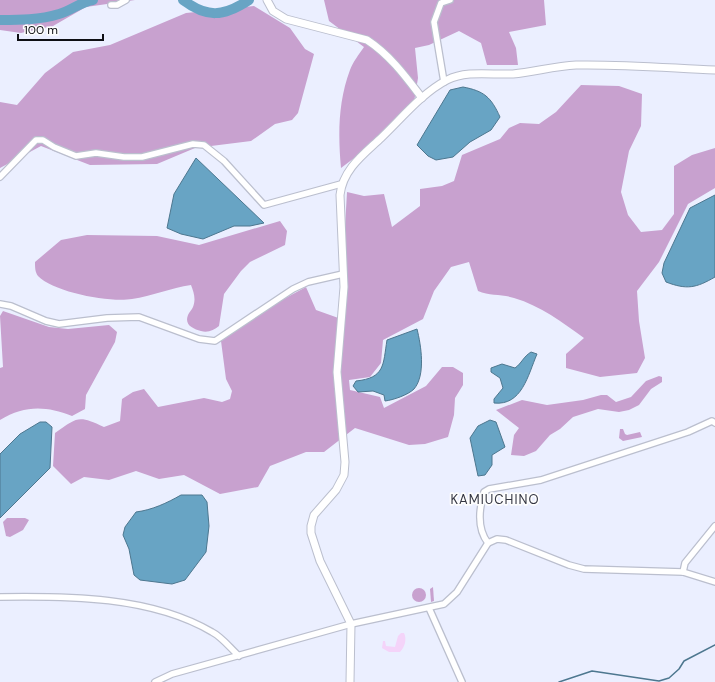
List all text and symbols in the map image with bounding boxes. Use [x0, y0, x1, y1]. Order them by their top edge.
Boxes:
scale bar [18, 16, 103, 42]
text: 100 m [24, 22, 58, 38]
district label: KAMIUCHINO [451, 491, 539, 508]

